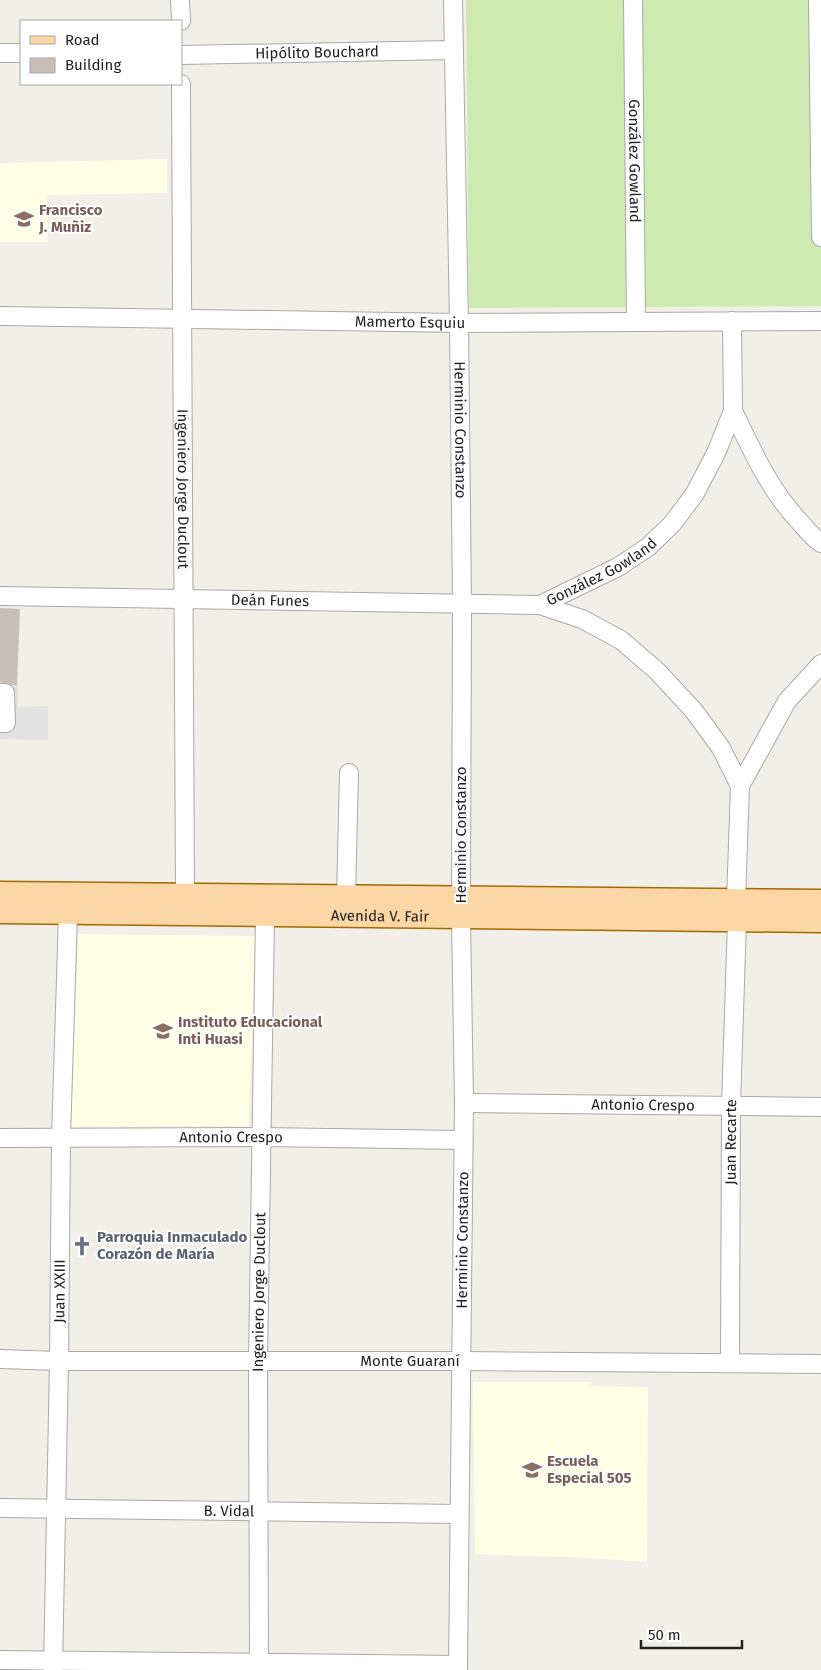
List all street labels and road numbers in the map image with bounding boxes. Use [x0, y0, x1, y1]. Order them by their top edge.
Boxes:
street label: Hipólito Bouchard [255, 42, 379, 63]
street label: González Gowland [625, 99, 644, 223]
street label: Mamerto Esquiu [355, 312, 465, 332]
street label: Herminio Constanzo [450, 361, 470, 499]
street label: Ingeniero Jorge Duclout [174, 409, 192, 570]
street label: González Gowland [543, 534, 661, 610]
street label: Deán Funes [231, 591, 309, 610]
street label: Herminio Constanzo [452, 766, 470, 904]
street label: Avenida V. Fair [331, 907, 429, 926]
street label: Antonio Crespo [591, 1095, 695, 1115]
street label: Juan Recarte [722, 1099, 740, 1185]
street label: Antonio Crespo [179, 1128, 283, 1146]
street label: Herminio Constanzo [453, 1171, 472, 1309]
street label: Ingeniero Jorge Duclout [249, 1211, 269, 1372]
street label: Juan XXIII [50, 1259, 69, 1323]
street label: Monte Guaraní [360, 1352, 460, 1370]
street label: B. Vidal [204, 1502, 255, 1520]

